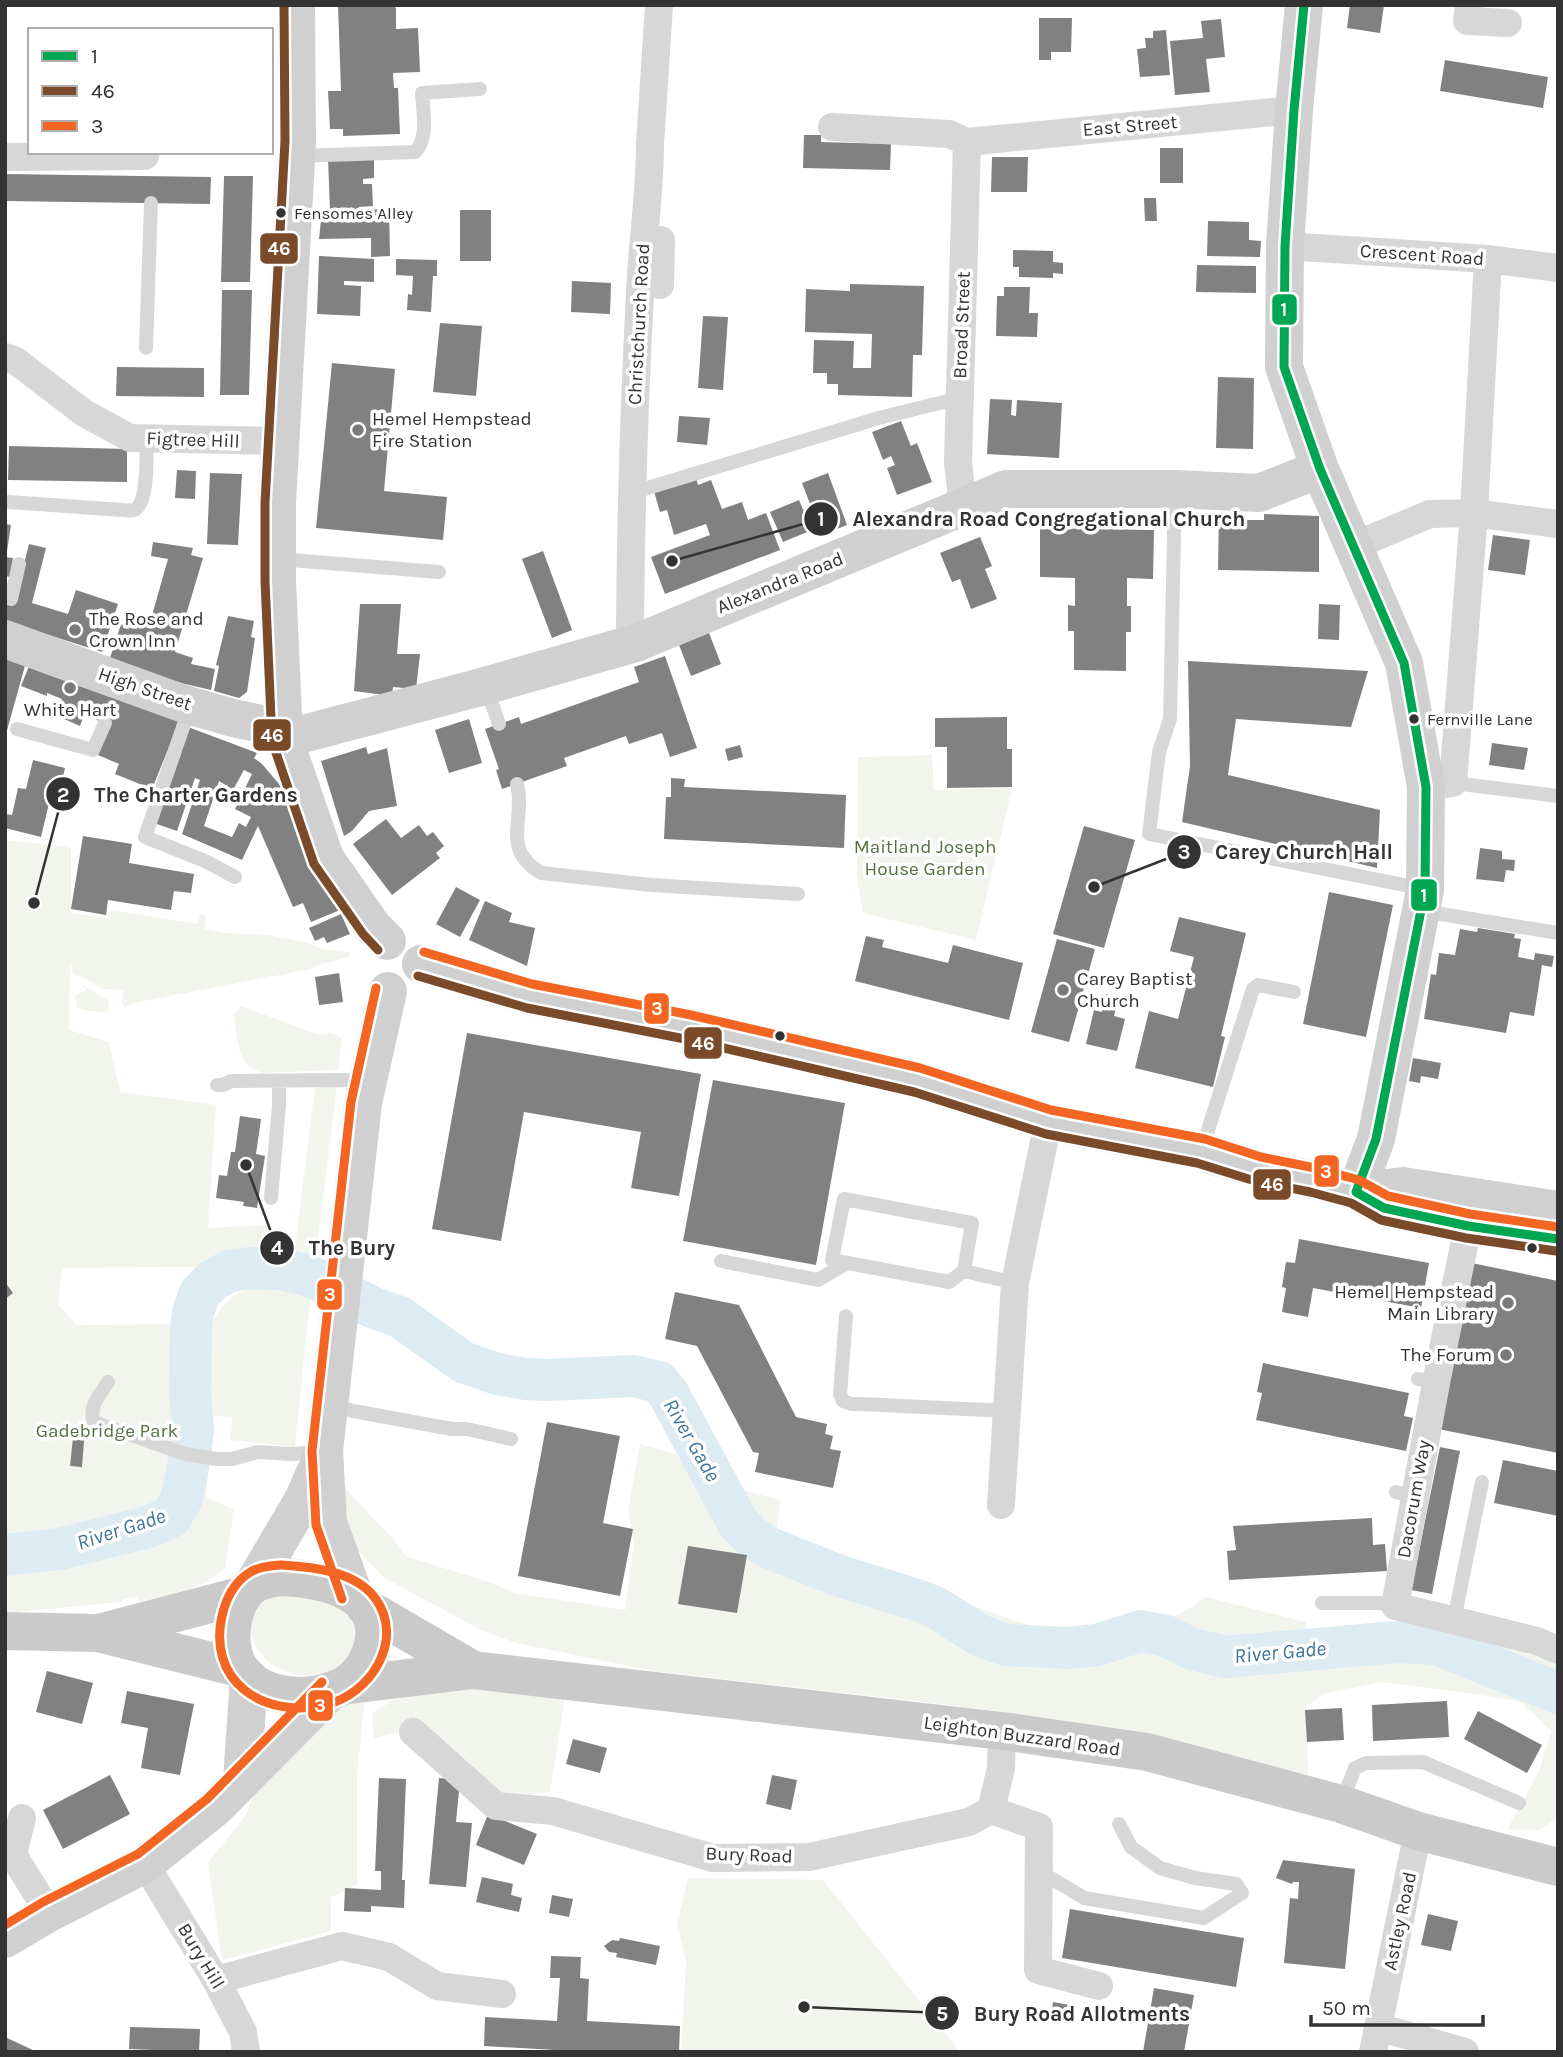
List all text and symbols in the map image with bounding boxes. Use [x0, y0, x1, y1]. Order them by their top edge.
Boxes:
legend [28, 28, 273, 154]
text: 1 [91, 44, 98, 68]
text: 46 [91, 79, 115, 103]
street label: East Street [1082, 111, 1178, 141]
text: 3 [91, 114, 103, 138]
place label: Fensomes Alley [294, 203, 413, 223]
marker: Fensomes Alley [274, 206, 288, 220]
line badge: 46 [259, 232, 299, 265]
text: 46 [268, 238, 290, 260]
street label: Crescent Road [1359, 240, 1485, 270]
street label: Christchurch Road [624, 243, 654, 405]
street label: Broad Street [949, 271, 975, 379]
line badge: 1 [1271, 293, 1298, 326]
text: 1 [1281, 299, 1287, 321]
place label: Hemel Hempstead Fire Station [372, 408, 532, 452]
marker: Hemel Hempstead Fire Station [350, 422, 366, 438]
street label: Figtree Hill [146, 427, 240, 453]
callout: Alexandra Road Congregational Church [804, 498, 1260, 540]
text: 1 [817, 507, 825, 531]
text: Alexandra Road Congregational Church [853, 507, 1245, 531]
street label: Alexandra Road [714, 548, 846, 618]
place label: The Rose and Crown Inn [89, 608, 204, 652]
marker: The Rose and Crown Inn [67, 622, 83, 638]
street label: High Street [95, 663, 195, 715]
marker: White Hart [62, 680, 78, 696]
place label: White Hart [24, 699, 116, 721]
place label: Fernville Lane [1427, 709, 1533, 729]
marker: Fernville Lane [1407, 712, 1421, 726]
line badge: 46 [252, 718, 292, 752]
text: 46 [261, 725, 283, 747]
callout: The Charter Gardens [46, 773, 312, 815]
text: 2 [57, 783, 69, 807]
text: The Charter Gardens [94, 783, 298, 807]
callout: Carey Church Hall [1166, 831, 1407, 873]
park label: Maitland Joseph House Garden [854, 836, 996, 880]
text: 3 [1177, 840, 1191, 864]
text: Carey Church Hall [1215, 840, 1393, 864]
line badge: 1 [1410, 878, 1438, 912]
text: 1 [1421, 885, 1427, 907]
place label: Carey Baptist Church [1077, 968, 1192, 1012]
marker: Carey Baptist Church [1055, 982, 1071, 998]
line badge: 3 [643, 992, 670, 1025]
text: 3 [651, 998, 663, 1020]
line badge: 46 [683, 1026, 723, 1060]
unlabelled marker [773, 1029, 787, 1043]
text: 46 [692, 1033, 714, 1055]
line badge: 3 [1313, 1154, 1340, 1188]
text: 3 [1320, 1161, 1332, 1183]
line badge: 46 [1252, 1168, 1292, 1201]
text: 46 [1261, 1174, 1283, 1196]
callout: The Bury [259, 1227, 409, 1269]
text: 4 [271, 1236, 284, 1260]
text: The Bury [309, 1236, 396, 1260]
unlabelled marker [1525, 1241, 1539, 1255]
line badge: 3 [316, 1278, 343, 1311]
place label: Hemel Hempstead Main Library [1334, 1281, 1494, 1325]
text: 3 [324, 1284, 336, 1306]
marker: Hemel Hempstead Main Library [1500, 1295, 1516, 1311]
place label: The Forum [1401, 1344, 1492, 1366]
marker: The Forum [1498, 1347, 1514, 1363]
water label: River Gade [659, 1394, 726, 1486]
park label: Gadebridge Park [36, 1420, 178, 1442]
street label: Dacorum Way [1393, 1438, 1435, 1560]
water label: River Gade [74, 1503, 169, 1555]
water label: River Gade [1233, 1636, 1327, 1668]
line badge: 3 [307, 1689, 334, 1722]
text: 3 [314, 1695, 326, 1717]
street label: Leighton Buzzard Road [922, 1711, 1122, 1761]
street label: Bury Road [705, 1842, 793, 1868]
street label: Astley Road [1379, 1870, 1421, 1972]
street label: Bury Hill [173, 1919, 229, 1993]
scale bar [1311, 1983, 1482, 2027]
callout: Bury Road Allotments [924, 1992, 1204, 2034]
text: 50 m [1322, 1996, 1371, 2020]
text: 5 [936, 2002, 948, 2026]
text: Bury Road Allotments [974, 2002, 1190, 2026]

